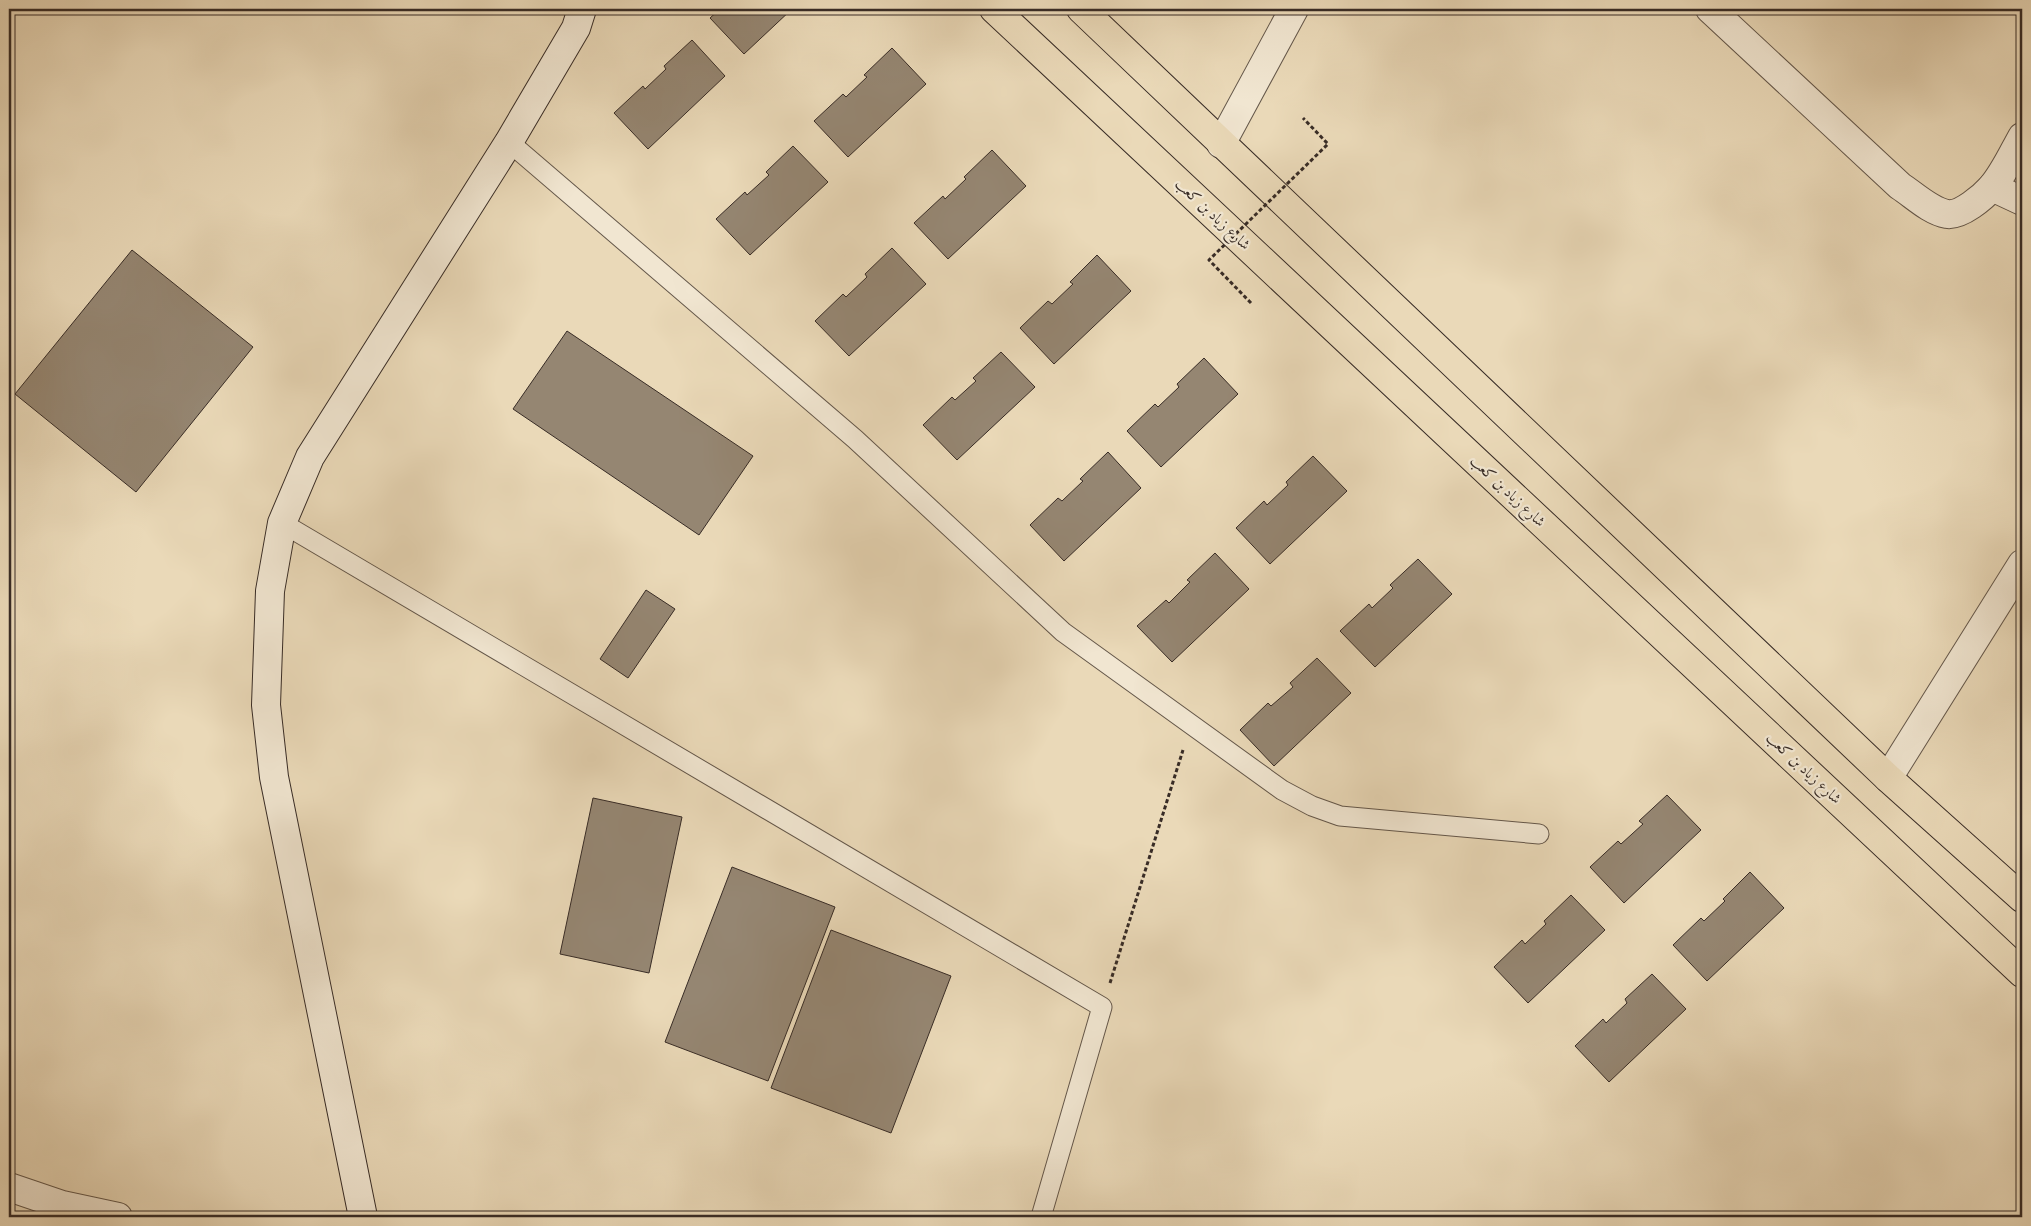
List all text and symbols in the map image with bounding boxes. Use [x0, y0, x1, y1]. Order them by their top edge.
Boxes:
street label: شارع زياد بن كعب [1169, 175, 1254, 256]
street label: شارع زياد بن كعب [1464, 452, 1549, 533]
street label: شارع زياد بن كعب [1760, 729, 1845, 810]

